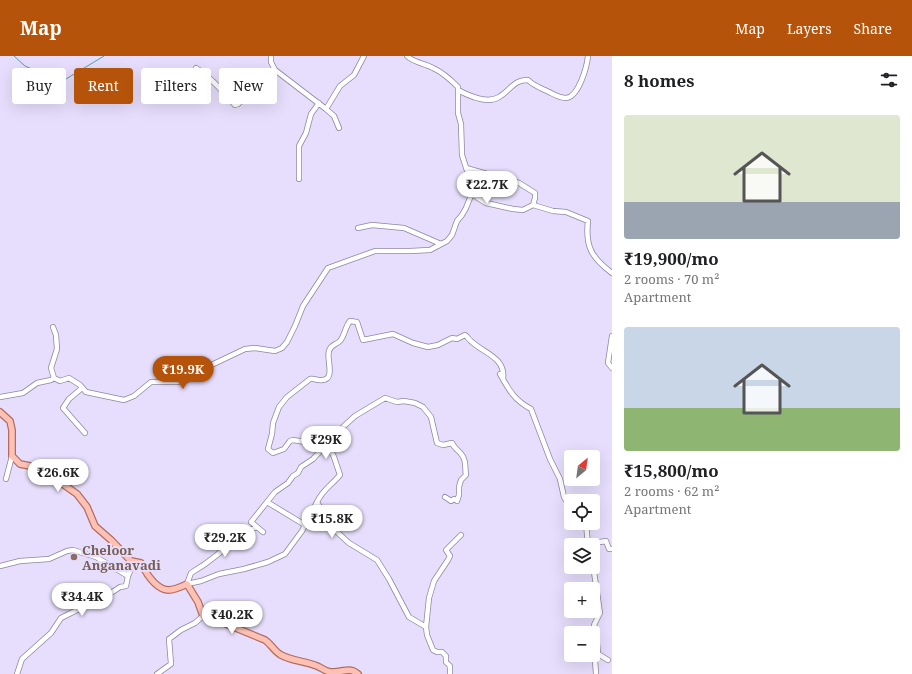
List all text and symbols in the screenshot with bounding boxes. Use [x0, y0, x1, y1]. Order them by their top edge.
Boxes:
text: Map [20, 15, 62, 41]
text: Map [735, 19, 765, 38]
text: Layers [787, 19, 832, 38]
text: Share [854, 19, 892, 38]
chip: Buy [12, 68, 66, 104]
chip: Rent [74, 68, 133, 104]
chip: Filters [141, 68, 211, 104]
chip: New [219, 68, 277, 104]
text: 8 homes [624, 69, 694, 92]
icon: filters [878, 69, 900, 91]
icon: home [726, 141, 798, 213]
pin: ₹22.7K [454, 171, 520, 205]
text: ₹22.7K [466, 175, 508, 193]
text: ₹19,900/mo [624, 247, 719, 270]
text: 2 rooms · 70 m² [624, 270, 719, 288]
text: Apartment [624, 288, 691, 306]
icon: home [726, 353, 798, 425]
pin: ₹19.9K [150, 356, 216, 390]
text: ₹19.9K [162, 360, 204, 378]
pin: ₹29K [302, 426, 350, 460]
text: ₹29K [310, 430, 342, 448]
north arrow [564, 450, 600, 486]
map controls [564, 450, 600, 662]
pin: ₹26.6K [25, 459, 91, 493]
text: ₹15,800/mo [624, 459, 719, 482]
text: ₹26.6K [37, 463, 79, 481]
text: 2 rooms · 62 m² [624, 482, 719, 500]
button: locate [564, 494, 600, 530]
text: Apartment [624, 500, 691, 518]
pin: ₹15.8K [299, 505, 365, 539]
text: ₹15.8K [311, 509, 353, 527]
pin: ₹29.2K [192, 524, 258, 558]
text: ₹29.2K [204, 528, 246, 546]
button: layers [564, 538, 600, 574]
place label: Cheloor Anganavadi [82, 541, 161, 574]
marker: Cheloor Anganavadi [69, 552, 79, 562]
button: + [564, 582, 600, 618]
pin: ₹34.4K [49, 583, 115, 617]
text: ₹34.4K [61, 587, 103, 605]
pin: ₹40.2K [199, 601, 265, 635]
text: ₹40.2K [211, 605, 253, 623]
button: − [564, 626, 600, 662]

